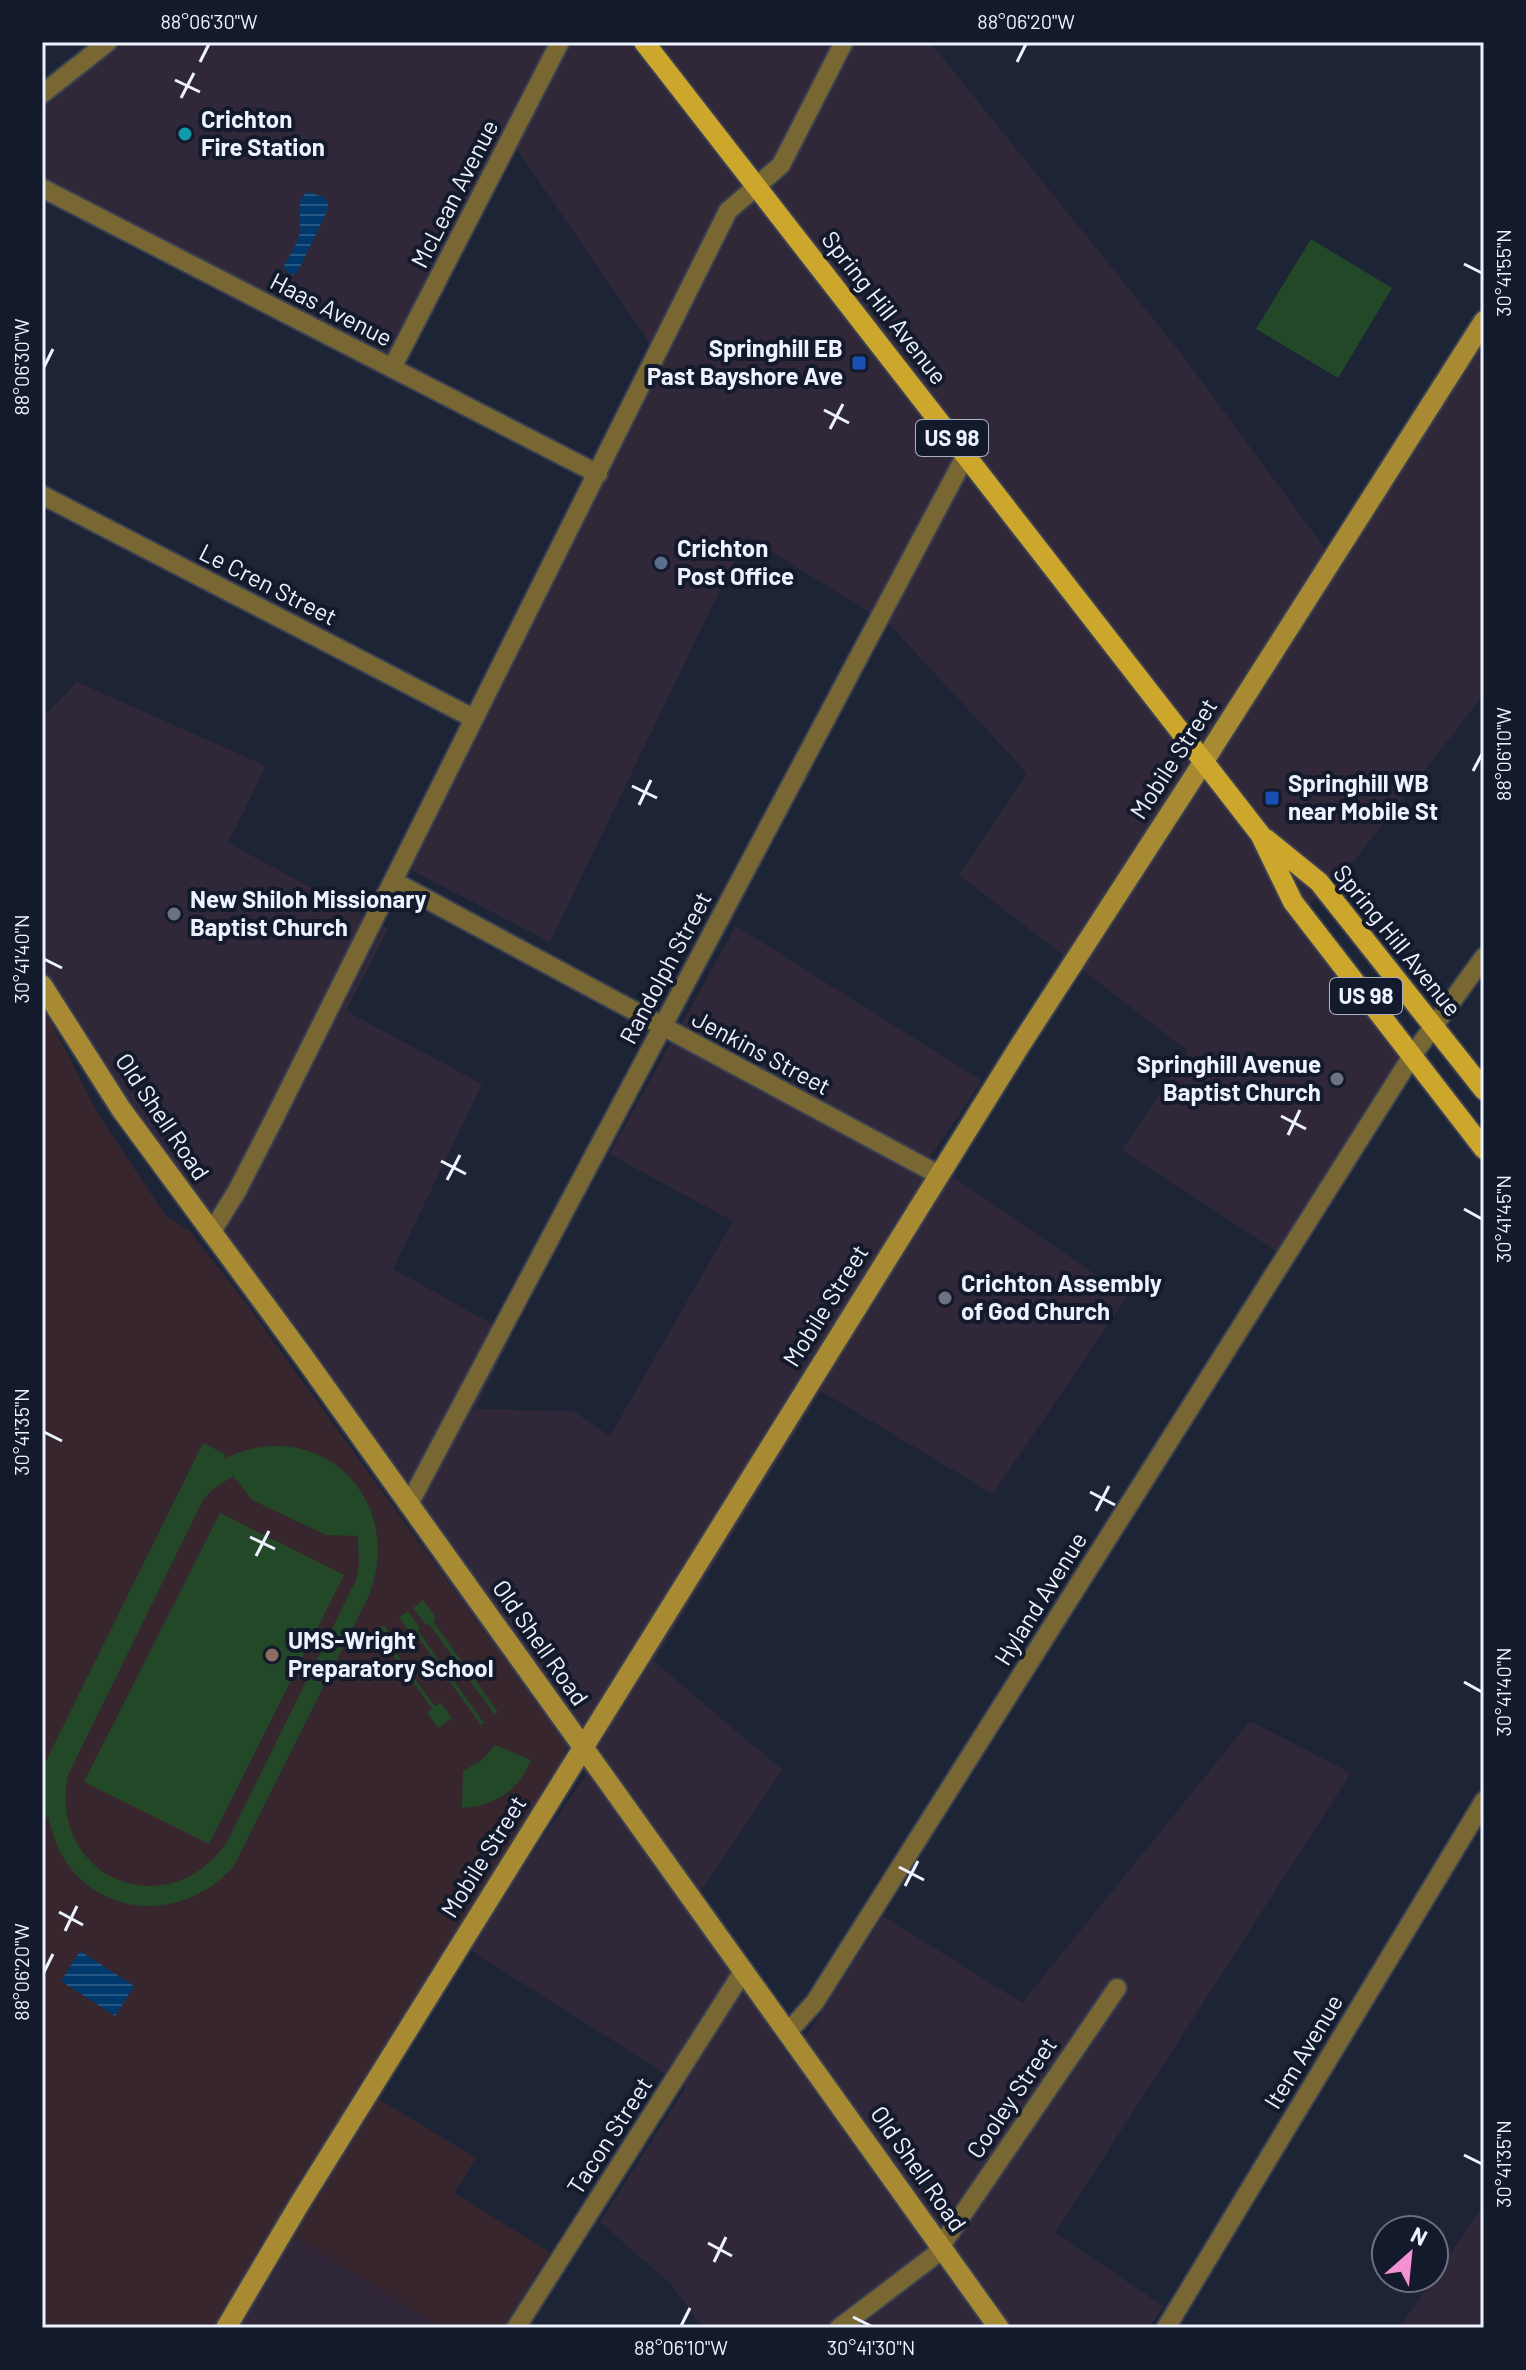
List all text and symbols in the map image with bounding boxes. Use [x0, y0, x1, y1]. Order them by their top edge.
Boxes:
text: 88°06'30"W [160, 9, 258, 33]
text: 88°06'20"W [977, 9, 1075, 33]
place label: Crichton Fire Station [201, 104, 325, 161]
street label: McLean Avenue [404, 114, 503, 272]
marker: Crichton Fire Station [176, 125, 194, 143]
street label: Spring Hill Avenue [816, 225, 954, 390]
text: 30°41'55"N [1491, 229, 1515, 317]
street label: Haas Avenue [266, 266, 397, 352]
text: 88°06'30"W [9, 318, 33, 416]
place label: Springhill EB Past Bayshore Ave [647, 333, 843, 390]
marker: Springhill EB Past Bayshore Ave [850, 354, 868, 372]
road number: US 98 [916, 420, 988, 456]
place label: Crichton Post Office [677, 533, 794, 590]
street label: Le Cren Street [195, 537, 342, 631]
marker: Crichton Post Office [652, 554, 670, 572]
street label: Mobile Street [1123, 692, 1223, 824]
text: 88°06'10"W [1491, 707, 1515, 801]
place label: Springhill WB near Mobile St [1288, 768, 1438, 825]
marker: Springhill WB near Mobile St [1263, 789, 1281, 807]
street label: Spring Hill Avenue [1328, 858, 1468, 1022]
place label: New Shiloh Missionary Baptist Church [190, 884, 427, 941]
street label: Randolph Street [612, 886, 717, 1048]
marker: New Shiloh Missionary Baptist Church [165, 905, 183, 923]
text: 30°41'40"N [9, 915, 33, 1003]
road number: US 98 [1330, 978, 1402, 1014]
street label: Jenkins Street [688, 1003, 836, 1100]
street label: Old Shell Road [110, 1047, 216, 1185]
place label: Springhill Avenue Baptist Church [1137, 1049, 1321, 1106]
marker: Springhill Avenue Baptist Church [1328, 1070, 1346, 1088]
text: 30°41'45"N [1491, 1175, 1515, 1263]
street label: Mobile Street [776, 1239, 874, 1371]
place label: Crichton Assembly of God Church [961, 1268, 1162, 1325]
marker: Crichton Assembly of God Church [936, 1289, 954, 1307]
text: 30°41'35"N [9, 1388, 33, 1476]
street label: Hyland Avenue [987, 1526, 1092, 1670]
street label: Old Shell Road [487, 1574, 595, 1711]
place label: UMS-Wright Preparatory School [288, 1625, 494, 1682]
marker: UMS-Wright Preparatory School [263, 1646, 281, 1664]
text: 30°41'40"N [1491, 1648, 1515, 1736]
street label: Mobile Street [434, 1790, 532, 1922]
text: 88°06'20"W [9, 1923, 33, 2021]
street label: Item Avenue [1257, 1989, 1348, 2114]
street label: Cooley Street [960, 2031, 1062, 2163]
street label: Tacon Street [560, 2071, 657, 2199]
street label: Old Shell Road [865, 2100, 973, 2237]
text: 30°41'35"N [1491, 2120, 1515, 2208]
north arrow [1370, 2214, 1450, 2294]
text: N [1407, 2220, 1432, 2250]
text: 88°06'10"W [634, 2335, 728, 2359]
text: 30°41'30"N [827, 2335, 915, 2359]

